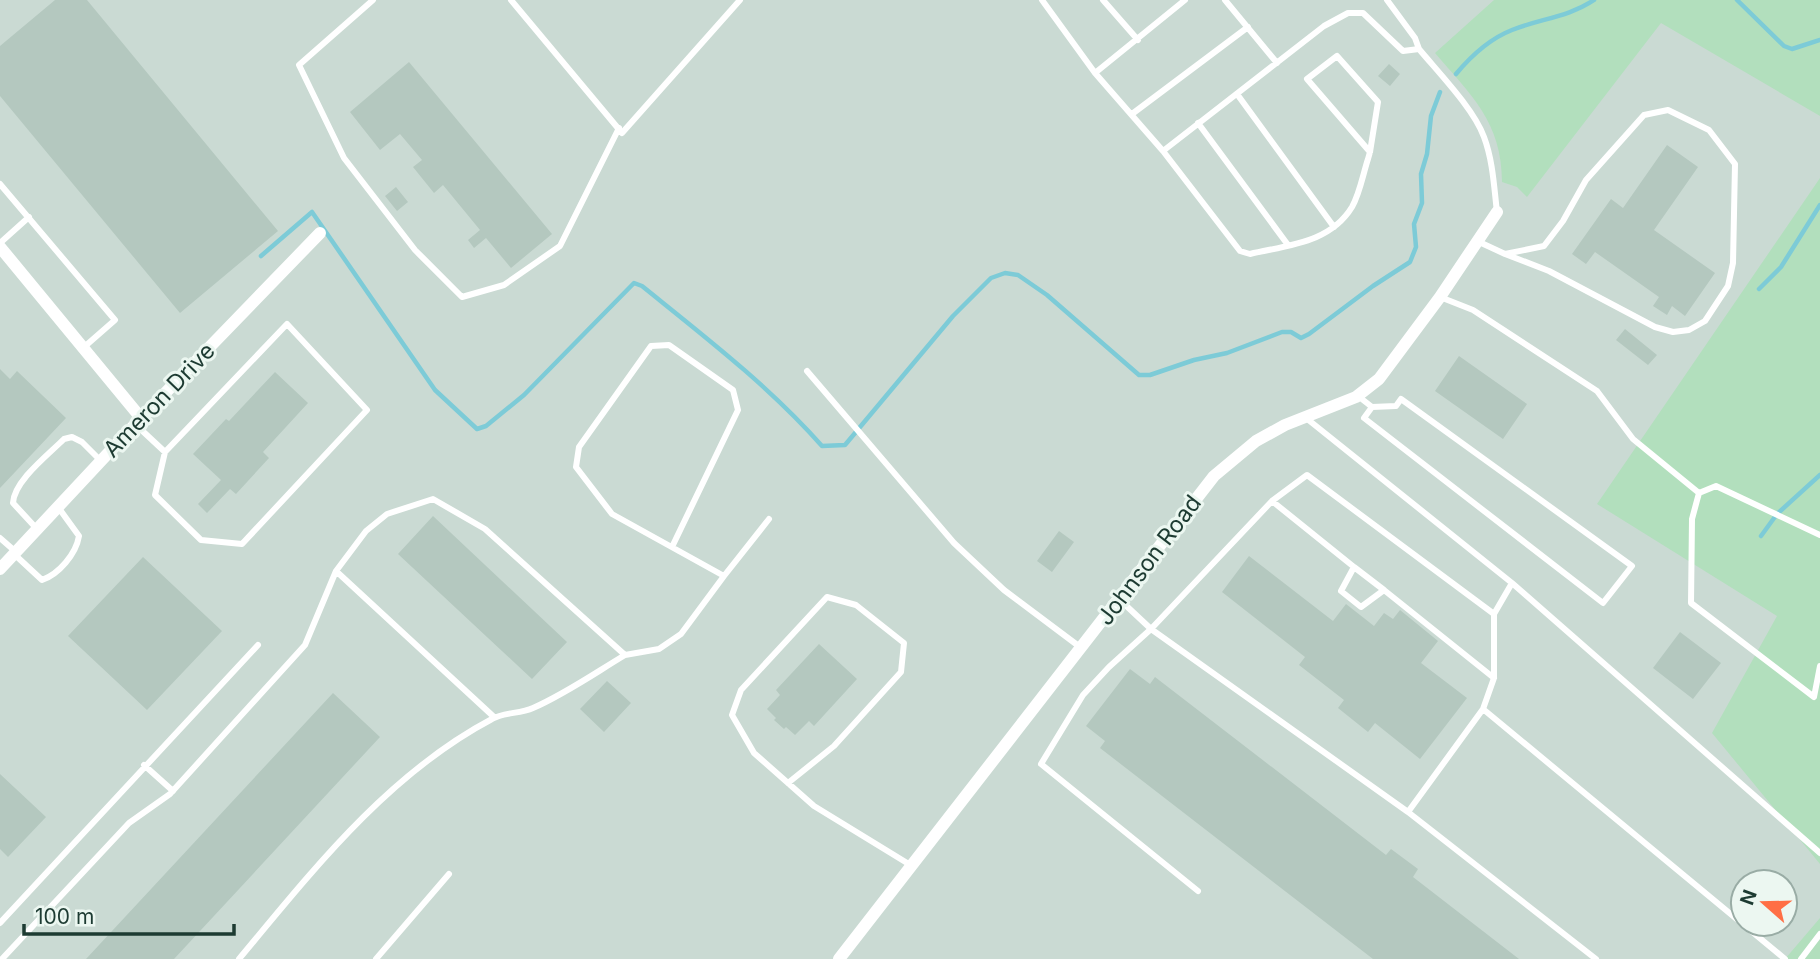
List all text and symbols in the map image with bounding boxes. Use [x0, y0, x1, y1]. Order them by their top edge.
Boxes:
street label: Ameron Drive [97, 337, 221, 463]
street label: Johnson Road [1091, 489, 1207, 631]
north arrow [1729, 868, 1799, 938]
text: N [1735, 887, 1762, 908]
scale bar [24, 892, 234, 936]
text: 100 m [35, 904, 94, 929]

